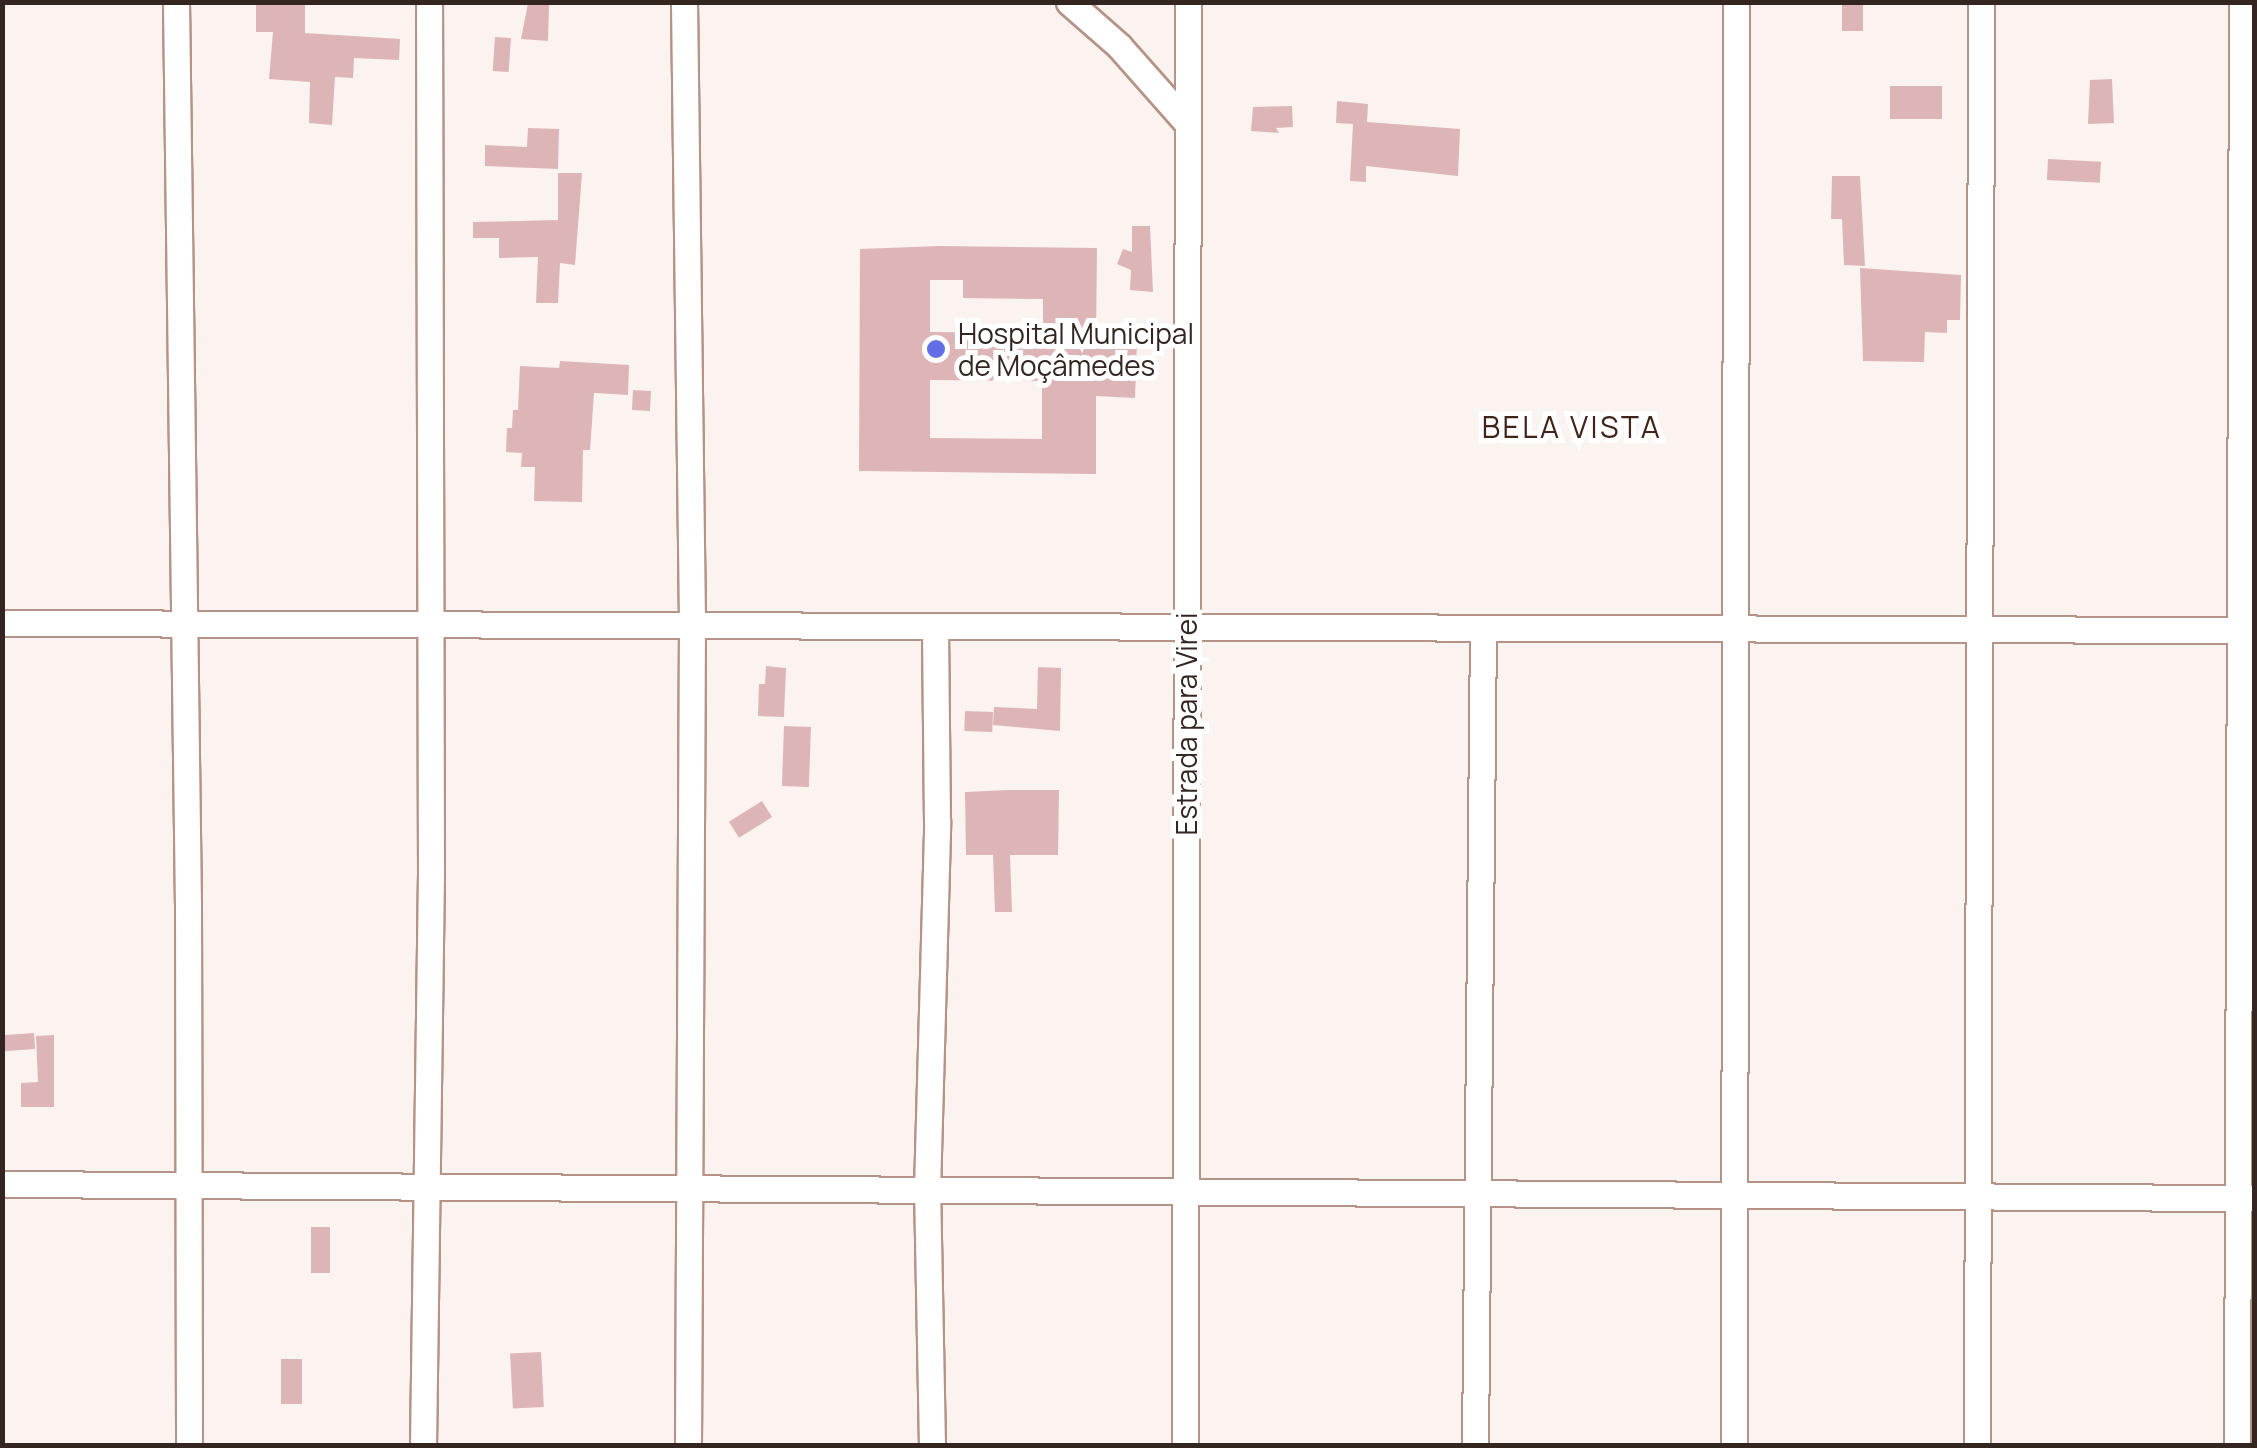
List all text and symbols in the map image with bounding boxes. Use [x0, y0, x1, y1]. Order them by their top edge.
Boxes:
place label: Hospital Municipal de Moçâmedes [958, 316, 1194, 382]
marker: Hospital Municipal de Moçâmedes [923, 336, 949, 362]
district label: BELA VISTA [1482, 409, 1662, 445]
street label: Estrada para Virei [1169, 612, 1203, 836]

